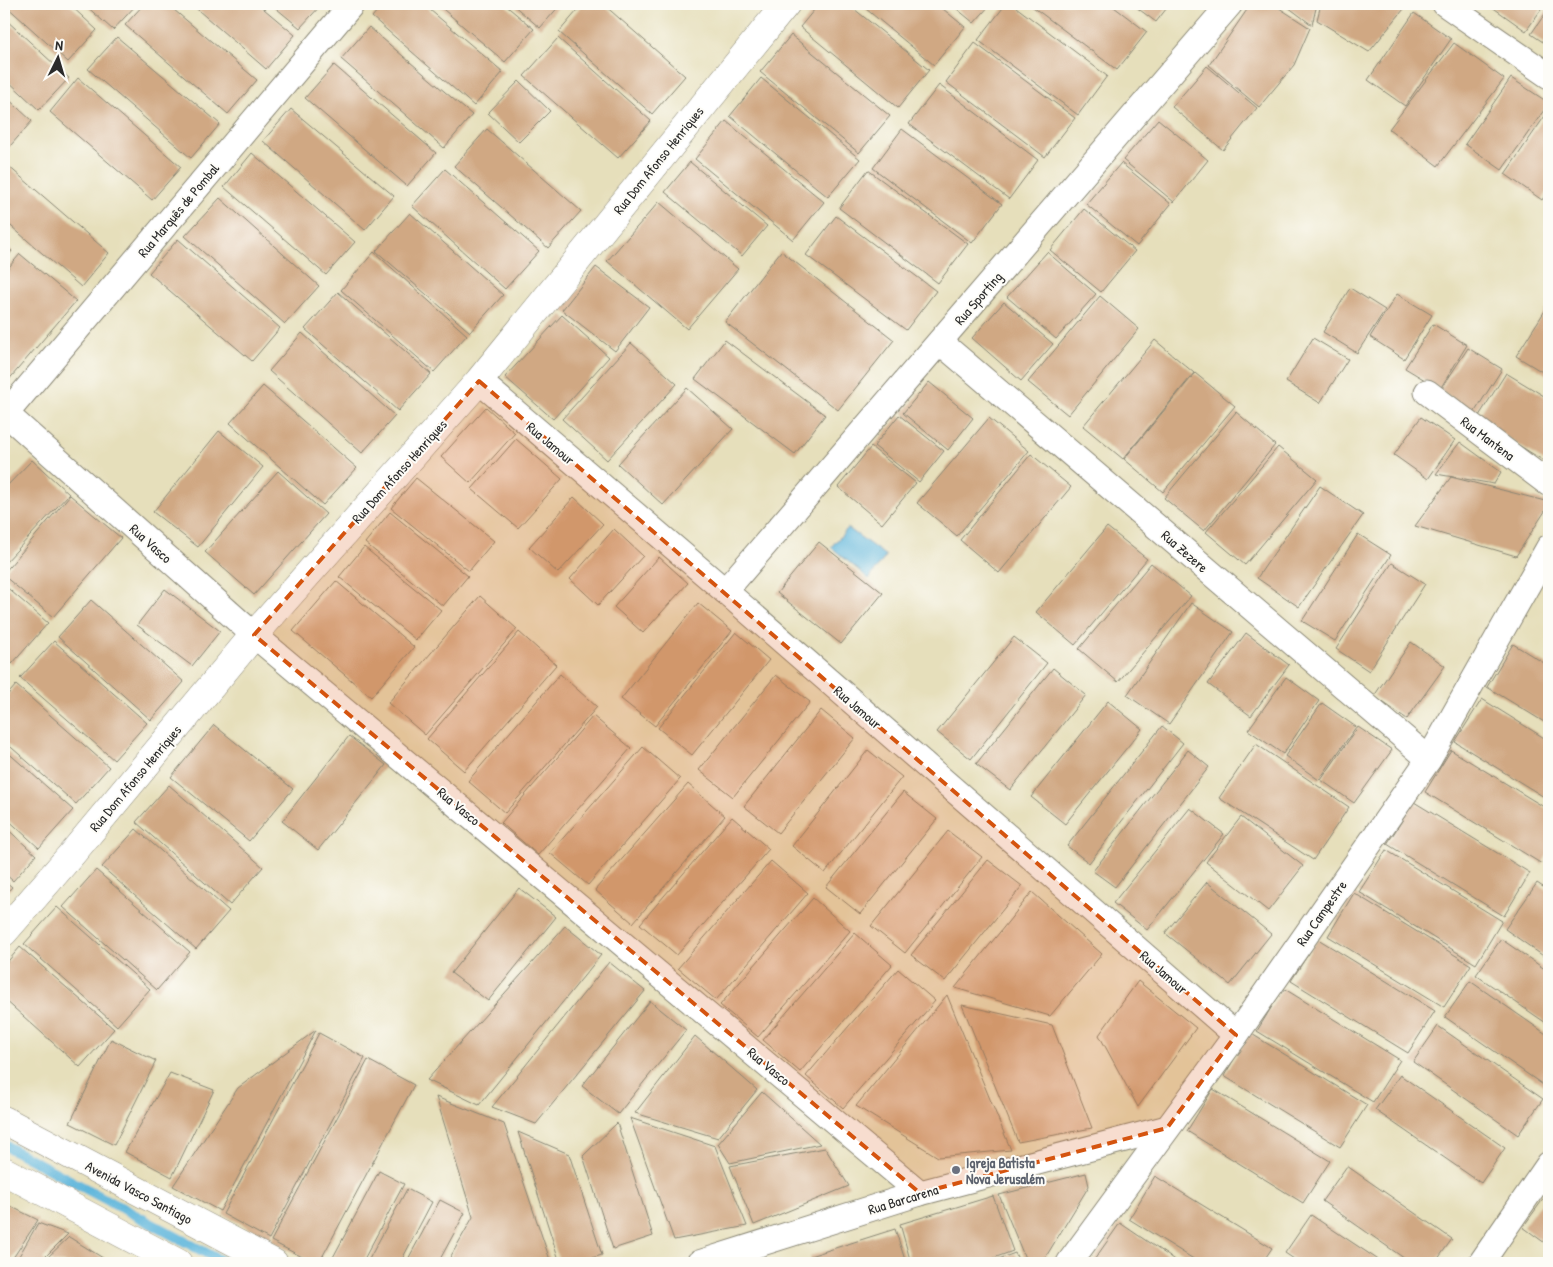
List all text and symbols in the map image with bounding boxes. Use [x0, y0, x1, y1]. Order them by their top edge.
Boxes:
north arrow [32, 32, 82, 82]
text: N [55, 35, 64, 54]
street label: Rua Dom Afonso Henriques [609, 102, 708, 219]
street label: Rua Marquês de Pombal [133, 159, 224, 262]
street label: Rua Sporting [950, 267, 1007, 329]
street label: Rua Mantena [1457, 411, 1519, 465]
street label: Rua Dom Afonso Henriques [347, 415, 452, 528]
street label: Rua Jamour [523, 417, 580, 469]
street label: Rua Vasco [126, 519, 176, 567]
street label: Rua Zezere [1158, 526, 1213, 577]
street label: Rua Jamour [830, 681, 886, 733]
street label: Rua Dom Afonso Henriques [85, 721, 186, 836]
street label: Rua Vasco [434, 782, 485, 830]
street label: Rua Campestre [1291, 876, 1352, 950]
street label: Rua Jamour [1136, 946, 1192, 998]
street label: Rua Vasco [744, 1042, 795, 1090]
place label: Igreja Batista Nova Jerusalém [966, 1153, 1045, 1188]
street label: Avenida Vasco Santiago [82, 1156, 196, 1229]
marker: Igreja Batista Nova Jerusalém [950, 1164, 962, 1176]
street label: Rua Barcarena [866, 1179, 941, 1219]

